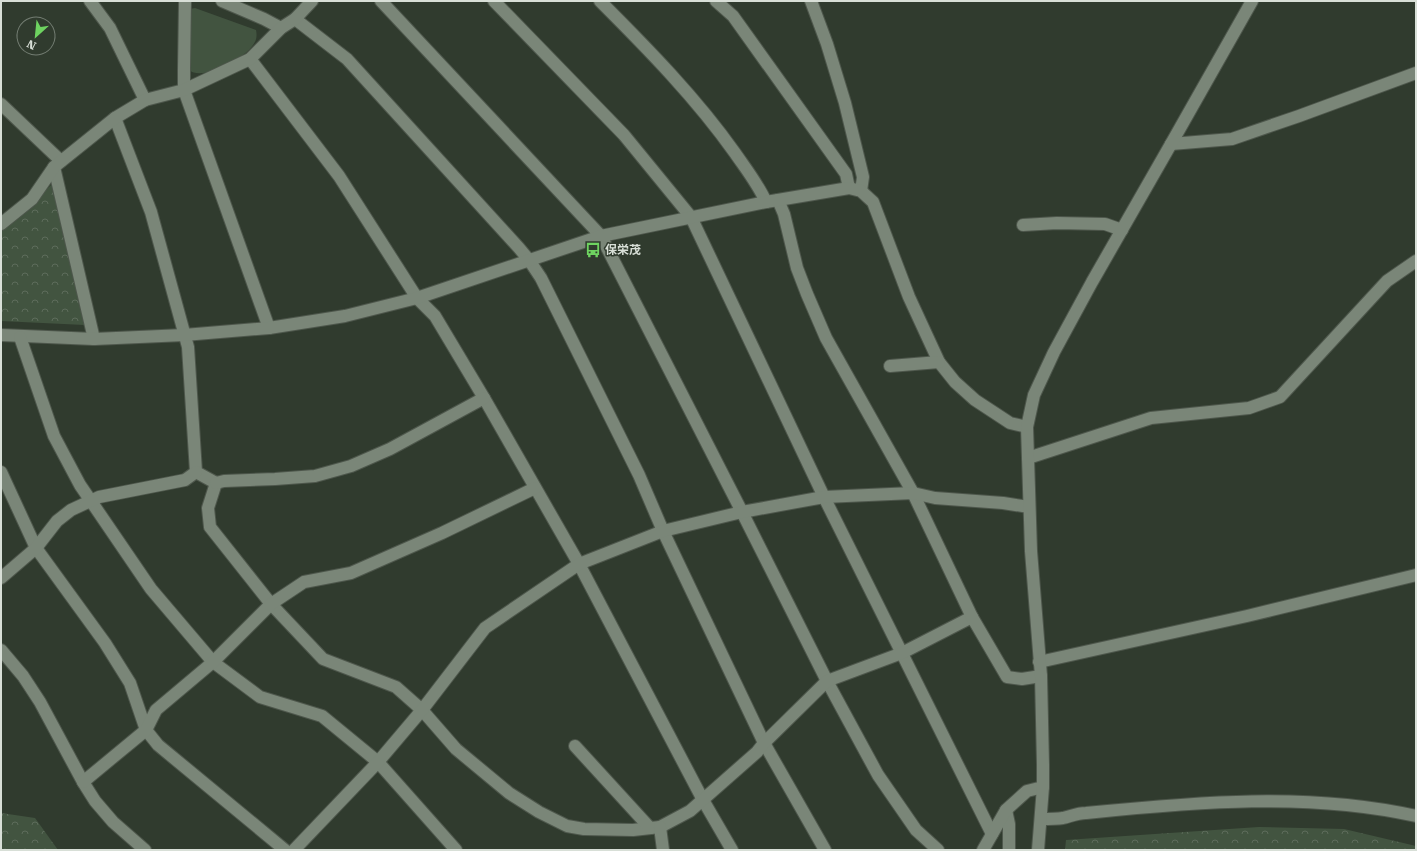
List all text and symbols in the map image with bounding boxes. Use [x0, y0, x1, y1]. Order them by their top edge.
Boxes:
north arrow [16, 16, 56, 56]
text: N [24, 37, 38, 52]
bus stop icon: 保栄茂 [584, 241, 602, 259]
place label: 保栄茂 [605, 243, 641, 257]

